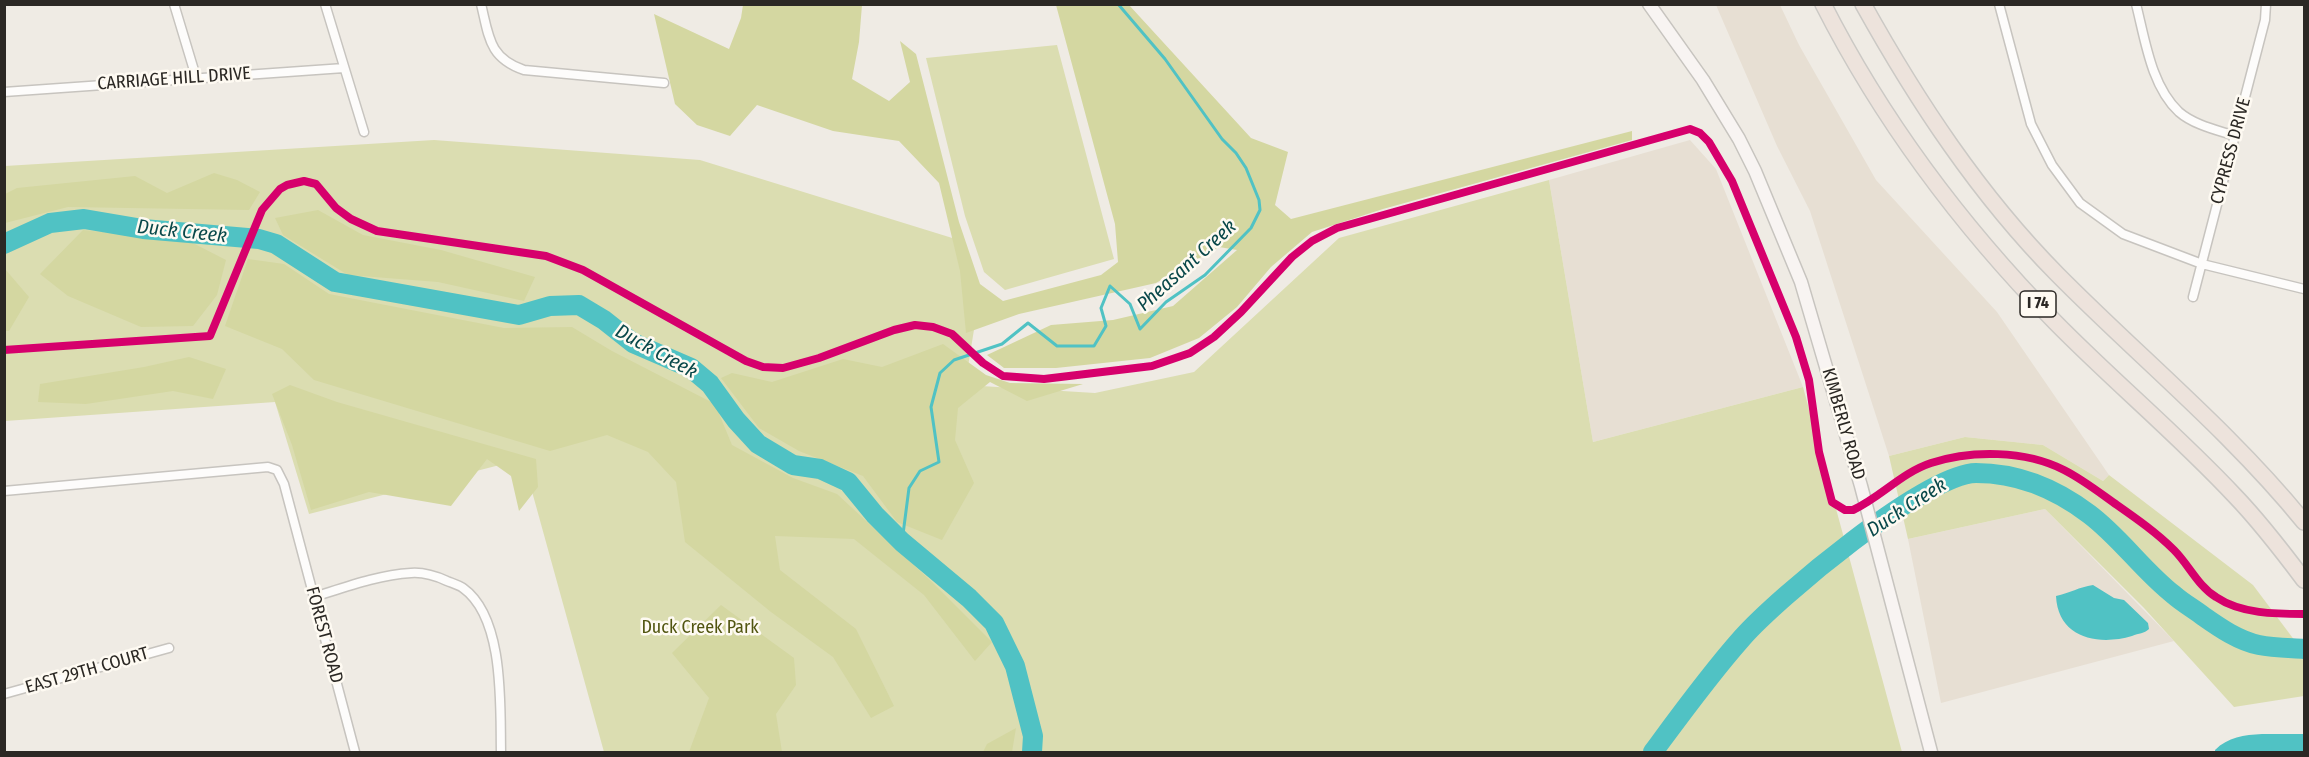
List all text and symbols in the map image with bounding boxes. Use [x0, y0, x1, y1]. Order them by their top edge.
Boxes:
street label: CARRIAGE HILL DRIVE [97, 63, 251, 95]
street label: CYPRESS DRIVE [2206, 95, 2256, 207]
water label: Duck Creek [136, 215, 228, 249]
water label: Pheasant Creek [1132, 215, 1242, 317]
road number: I 74 [2020, 291, 2056, 317]
water label: Duck Creek [611, 320, 701, 384]
street label: KIMBERLY ROAD [1817, 366, 1869, 482]
water label: Duck Creek [1863, 473, 1951, 543]
street label: FOREST ROAD [301, 585, 347, 685]
park label: Duck Creek Park [641, 617, 759, 639]
street label: EAST 29TH COURT [23, 643, 151, 699]

